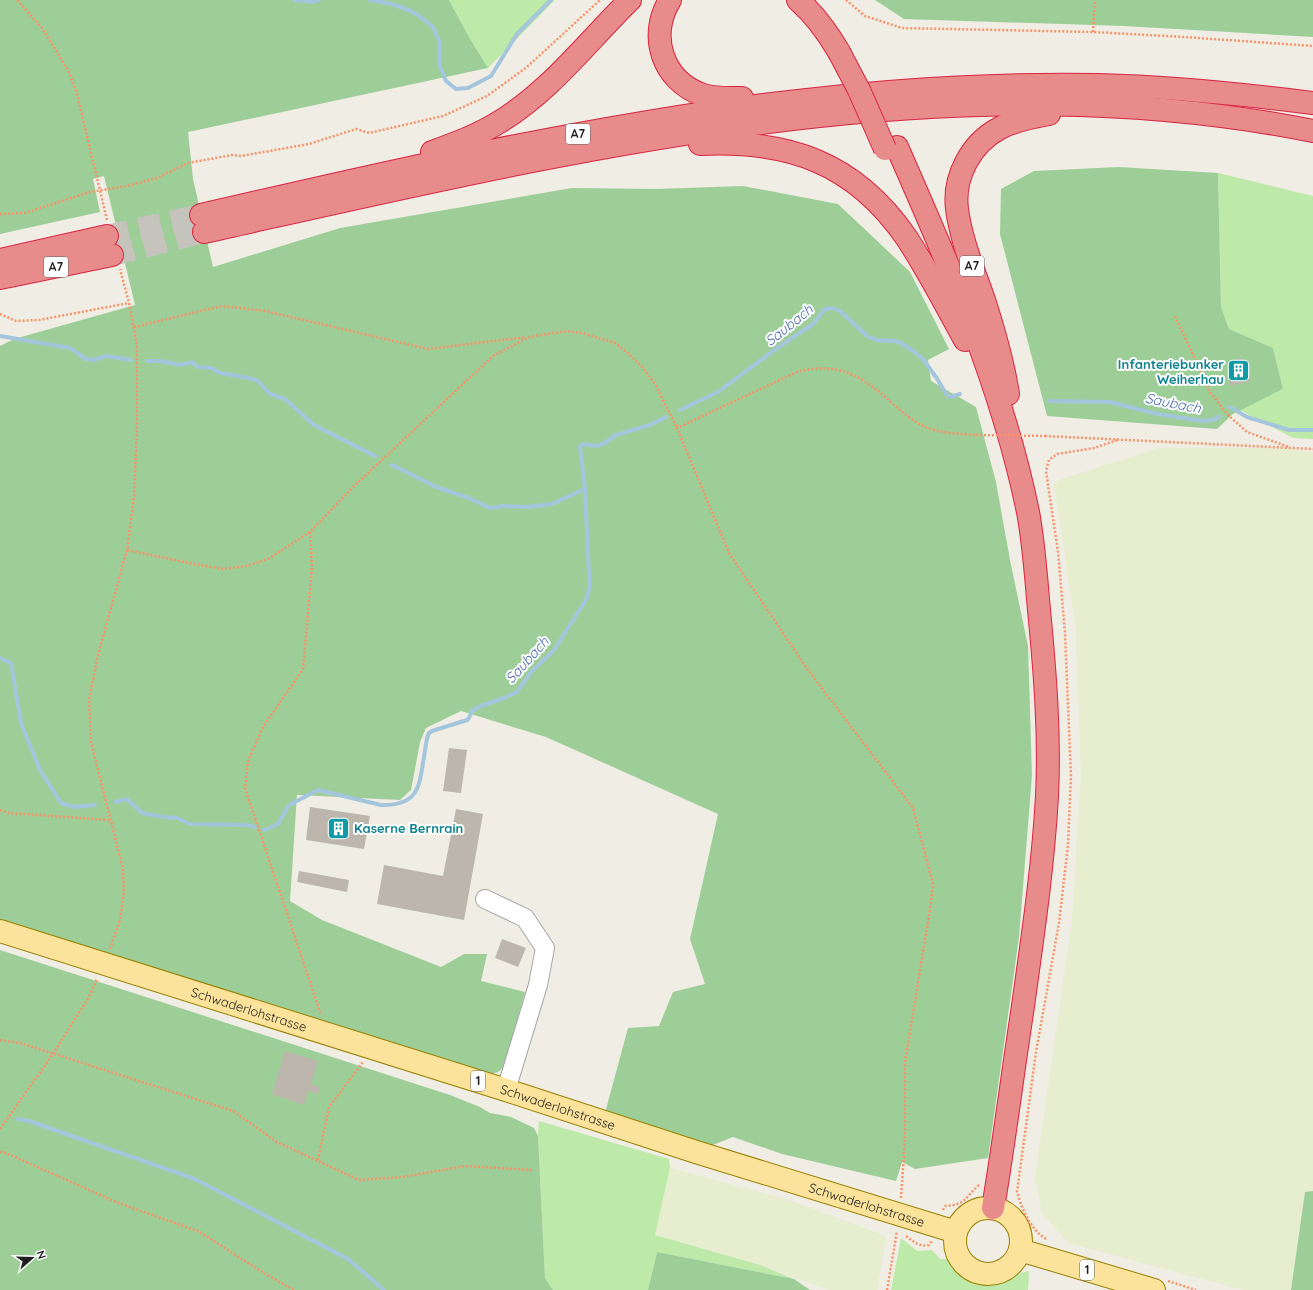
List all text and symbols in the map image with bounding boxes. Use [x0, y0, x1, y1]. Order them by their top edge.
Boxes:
road number: A7 [566, 124, 590, 144]
road number: A7 [960, 256, 984, 276]
road number: A7 [44, 257, 68, 277]
water label: Saubach [761, 300, 817, 350]
place label: Infanteriebunker Weiherhau [1118, 356, 1224, 387]
building icon: Infanteriebunker Weiherhau [1226, 358, 1252, 384]
water label: Saubach [1144, 389, 1203, 417]
water label: Saubach [501, 632, 553, 687]
building icon: Kaserne Bernrain [325, 815, 351, 841]
place label: Kaserne Bernrain [354, 820, 463, 836]
street label: Schwaderlohstrasse [189, 984, 309, 1035]
road number: 1 [471, 1071, 485, 1091]
street label: Schwaderlohstrasse [498, 1081, 618, 1133]
street label: Schwaderlohstrasse [807, 1179, 927, 1230]
north arrow [12, 1238, 52, 1278]
text: N [33, 1248, 49, 1261]
road number: 1 [1080, 1260, 1094, 1280]

